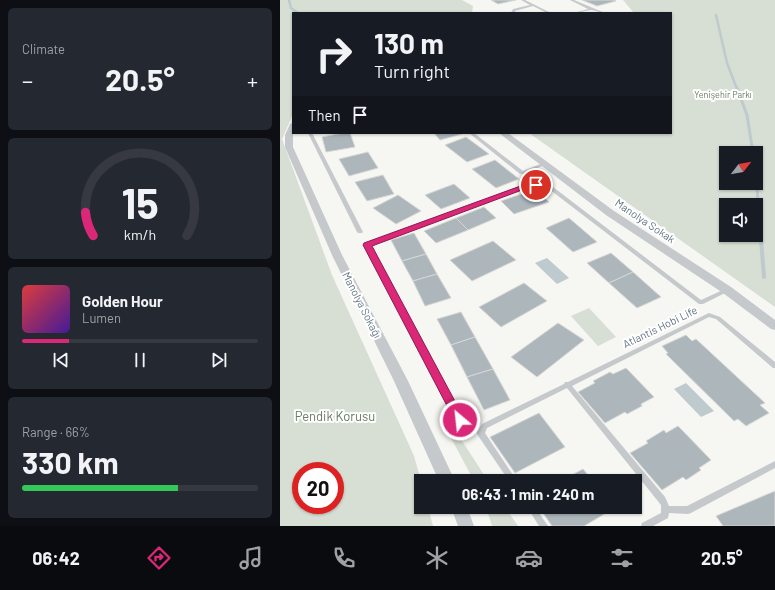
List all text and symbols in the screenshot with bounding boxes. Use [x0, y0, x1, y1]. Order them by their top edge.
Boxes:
text: 130 m [374, 26, 444, 60]
icon: right [308, 28, 360, 80]
text: Climate [22, 41, 65, 57]
text: Turn right [374, 60, 450, 82]
text: 20.5° [105, 61, 175, 97]
text: − [22, 67, 33, 93]
text: + [247, 67, 258, 93]
park label: Yenişehir Parkı [694, 89, 752, 100]
icon: arrive [349, 104, 371, 126]
text: Then [308, 106, 341, 124]
north arrow [719, 146, 763, 190]
map controls [719, 146, 763, 242]
pin [519, 168, 553, 202]
icon: arrive [525, 174, 547, 196]
text: 15 [121, 177, 159, 227]
street label: Manolya Sokak [613, 196, 678, 246]
button: sound [719, 198, 763, 242]
text: km/h [124, 226, 156, 243]
street label: Manolya Sokağı [340, 270, 385, 340]
text: Golden Hour [82, 292, 163, 310]
street label: Atlantis Hobi Life [620, 303, 699, 350]
text: Lumen [82, 310, 121, 326]
icon: previous [50, 349, 72, 371]
icon: pause [129, 349, 151, 371]
icon: next [208, 349, 230, 371]
position arrow [439, 399, 481, 441]
park label: Pendik Korusu [295, 408, 375, 424]
text: Range · 66% [22, 424, 90, 440]
text: 330 km [22, 444, 119, 480]
speed limit sign: 20 [292, 462, 344, 514]
text: 06:43 · 1 min · 240 m [462, 485, 594, 503]
icon: directions [145, 544, 173, 572]
icon: music [237, 544, 265, 572]
icon: phone [330, 544, 358, 572]
icon: climate [423, 544, 451, 572]
icon: car [515, 544, 543, 572]
icon: filters [608, 544, 636, 572]
text: 06:42 [32, 547, 80, 569]
text: 20.5° [701, 547, 743, 569]

